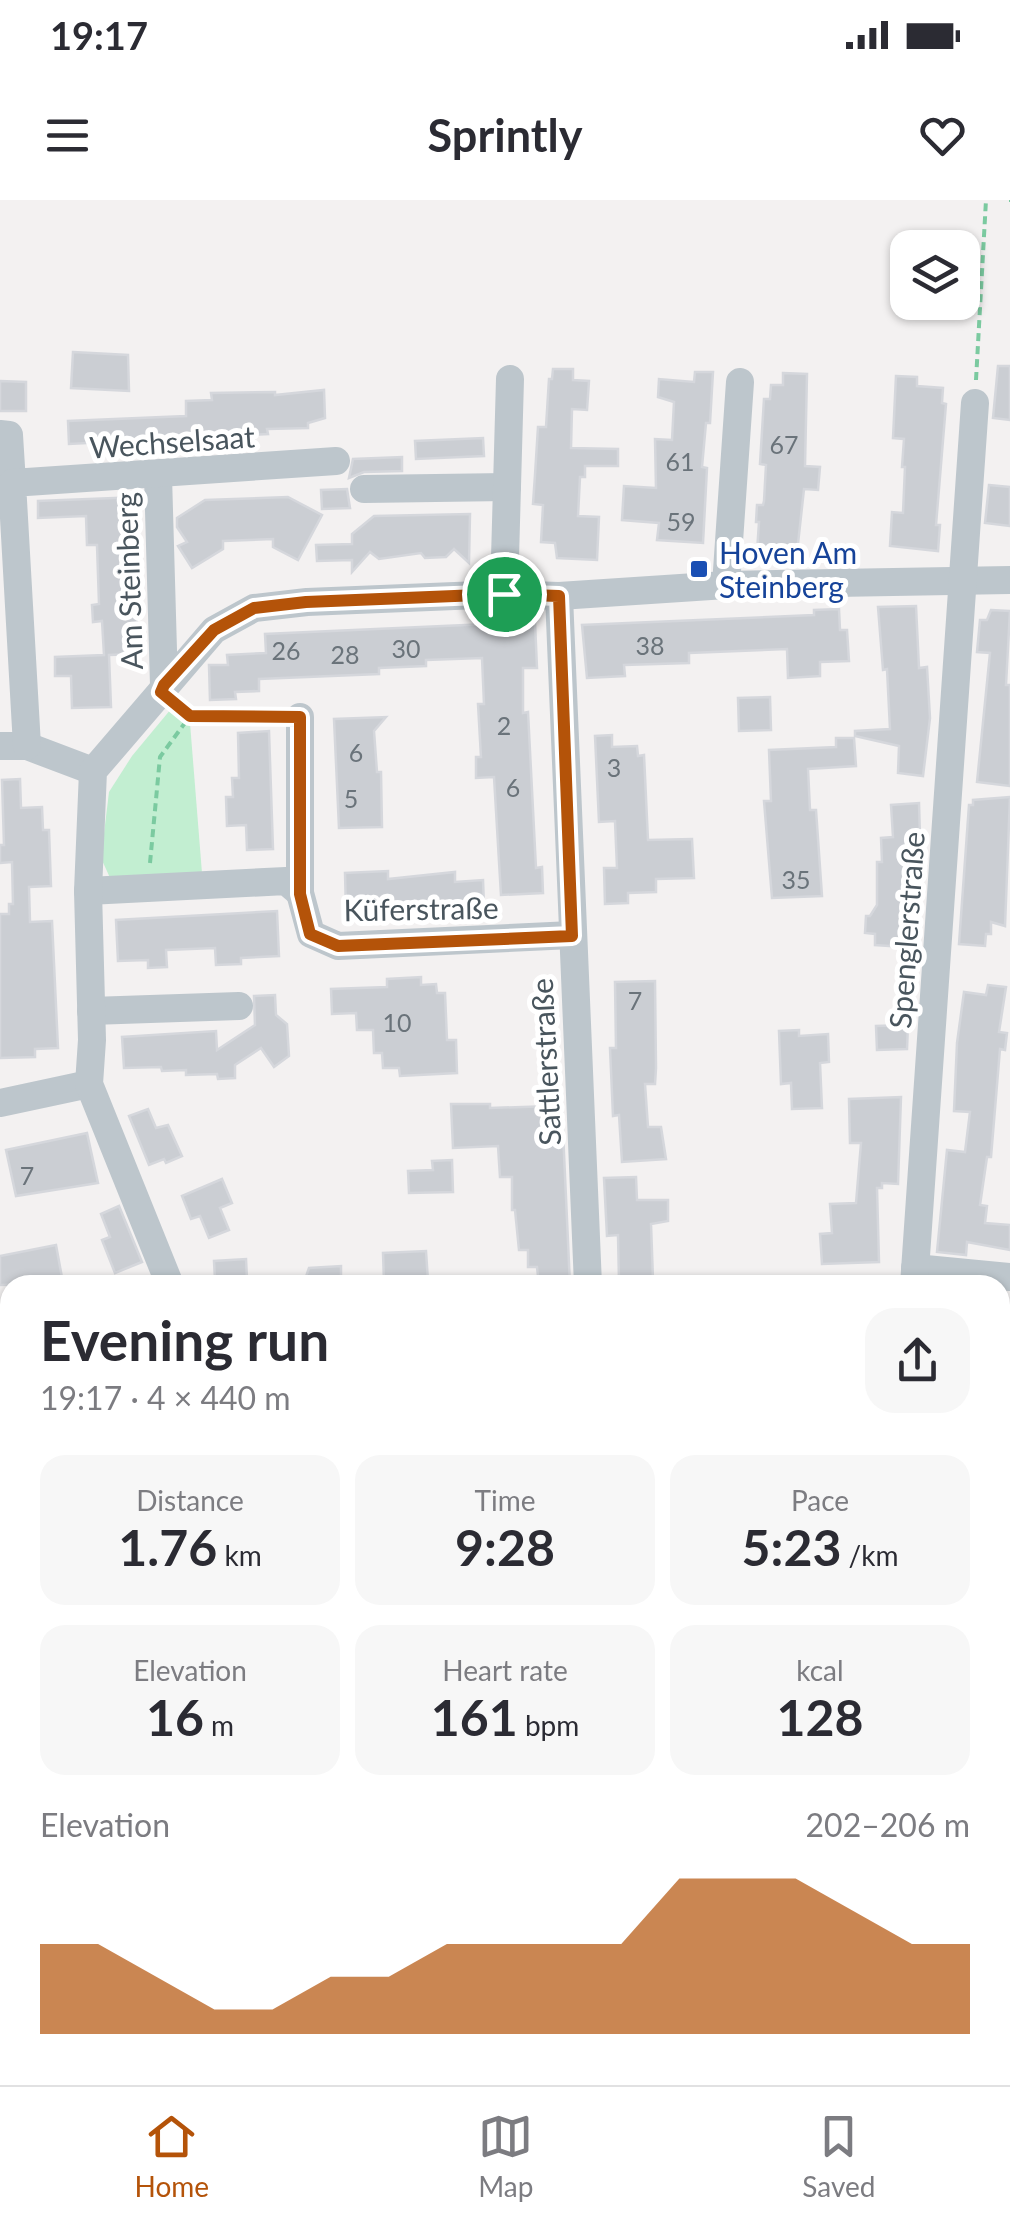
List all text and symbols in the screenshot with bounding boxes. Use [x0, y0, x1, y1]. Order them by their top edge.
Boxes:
text: 19:17 [50, 12, 148, 58]
icon: menu [40, 108, 95, 163]
text: Sprintly [428, 108, 582, 162]
icon: heart [915, 108, 970, 163]
map controls [890, 230, 980, 320]
button: layers [890, 230, 980, 320]
street label: Wechselsaat [88, 417, 256, 465]
house number: 67 [769, 429, 799, 459]
house number: 61 [665, 446, 695, 476]
street label: Am Steinberg [107, 492, 149, 670]
house number: 59 [666, 506, 696, 536]
place label: Hoven Am Steinberg [719, 534, 857, 604]
pin [462, 552, 547, 637]
marker: Hoven Am Steinberg [688, 558, 710, 580]
icon: arrive [477, 567, 532, 622]
house number: 38 [635, 630, 665, 660]
house number: 30 [391, 633, 421, 663]
house number: 26 [271, 635, 301, 665]
house number: 28 [330, 639, 360, 669]
house number: 2 [497, 710, 511, 740]
house number: 6 [349, 737, 363, 767]
house number: 3 [607, 752, 621, 782]
house number: 6 [506, 772, 520, 802]
house number: 5 [344, 783, 358, 813]
street label: Spenglerstraße [881, 830, 931, 1030]
house number: 35 [781, 864, 811, 894]
street label: Küferstraße [343, 889, 499, 927]
street label: Sattlerstraße [523, 977, 567, 1147]
house number: 7 [628, 985, 642, 1015]
house number: 10 [382, 1007, 412, 1037]
house number: 7 [20, 1160, 34, 1190]
text: Evening run [40, 1307, 329, 1373]
button: share [865, 1308, 970, 1413]
text: 19:17 · 4 × 440 m [40, 1378, 291, 1417]
text: Distance [136, 1483, 244, 1517]
text: Time [475, 1483, 535, 1517]
text: Pace [791, 1483, 849, 1517]
text: 1.76 [118, 1517, 217, 1577]
text: 9:28 [455, 1517, 555, 1577]
text: 5:23 [742, 1517, 841, 1577]
text: km [217, 1538, 262, 1572]
text: /km [841, 1538, 898, 1572]
text: Elevation [133, 1653, 247, 1687]
text: Heart rate [442, 1653, 568, 1687]
text: kcal [796, 1653, 844, 1687]
text: 16 [146, 1687, 204, 1747]
text: 161 [431, 1687, 518, 1747]
text: 128 [776, 1687, 864, 1747]
text: m [204, 1708, 234, 1742]
text: bpm [518, 1708, 579, 1742]
text: Elevation [40, 1805, 170, 1844]
text: 202–206 m [806, 1805, 970, 1844]
tab: Home [135, 2109, 209, 2203]
tab: Map [478, 2109, 533, 2203]
tab: Saved [802, 2109, 875, 2203]

